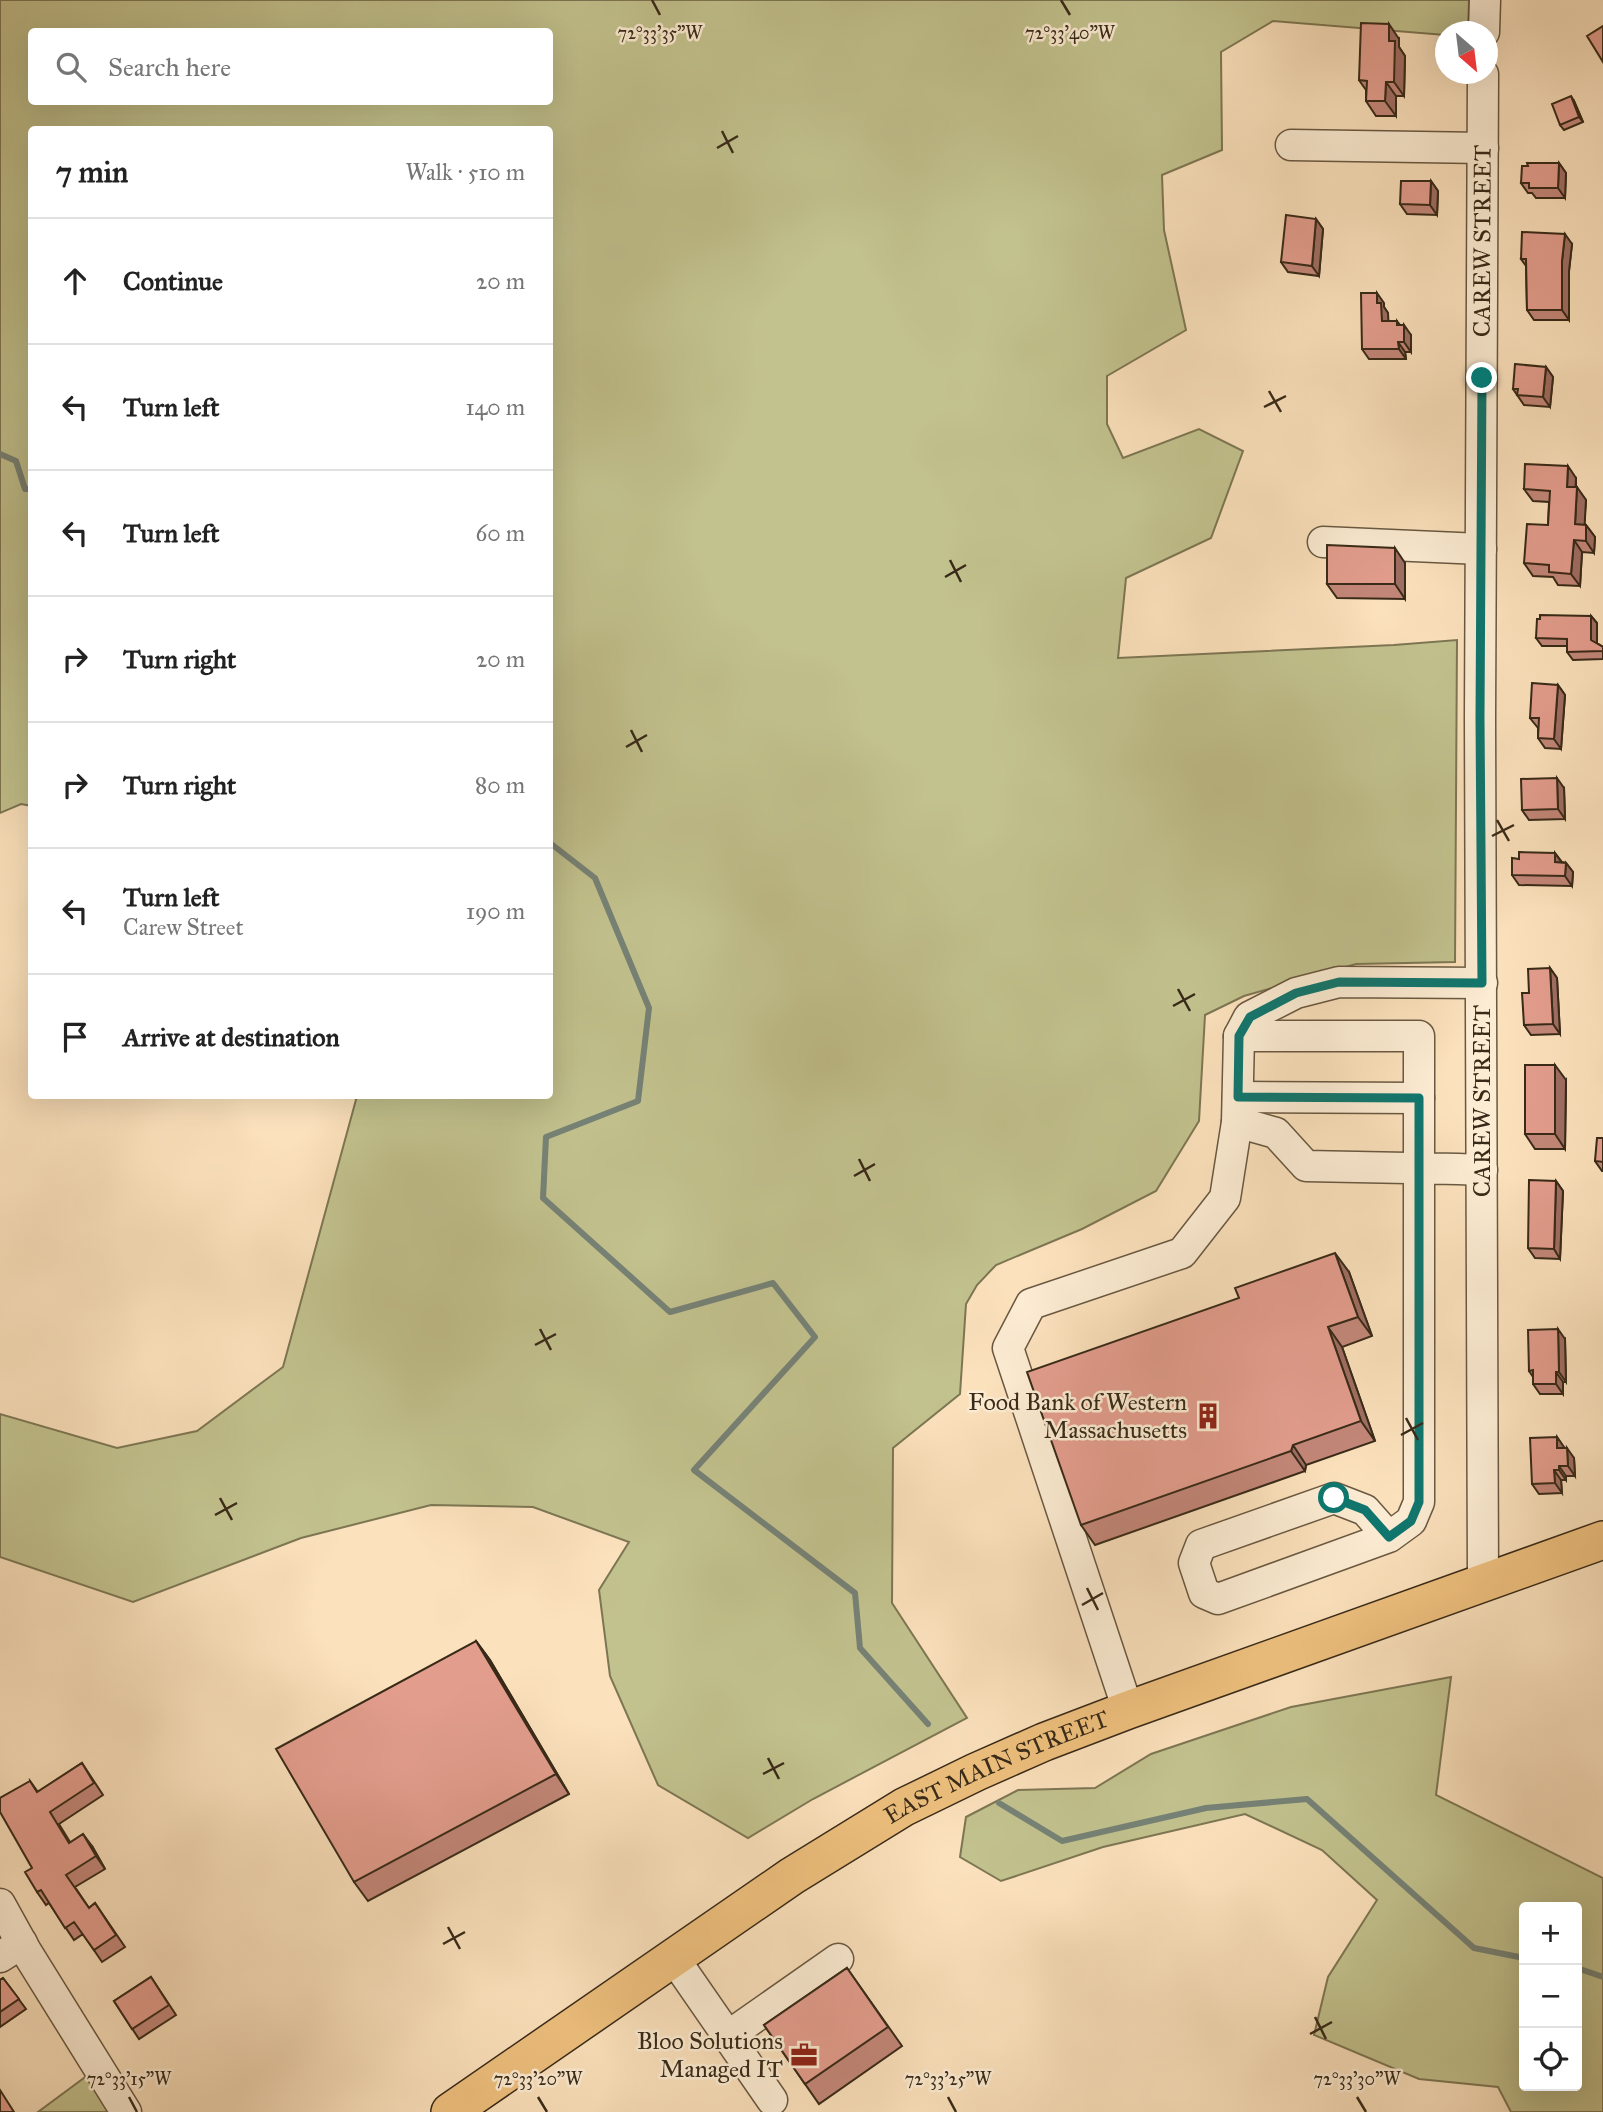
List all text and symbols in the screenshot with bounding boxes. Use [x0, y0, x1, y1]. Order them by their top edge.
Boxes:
north arrow [1435, 21, 1498, 84]
text: 72°33'35"W [618, 22, 703, 44]
text: 72°33'40"W [1025, 22, 1116, 44]
search box [28, 28, 553, 105]
icon: search [52, 48, 90, 86]
text: Search here [108, 51, 231, 83]
street label: CAREW STREET [1467, 145, 1498, 337]
text: 7 min [56, 154, 128, 190]
text: Walk · 510 m [405, 158, 525, 186]
icon: ahead [56, 262, 94, 300]
text: Continue [123, 265, 223, 297]
text: 20 m [476, 267, 525, 295]
route end [1466, 362, 1497, 393]
icon: left [56, 388, 94, 426]
text: Turn left [123, 391, 219, 423]
text: 140 m [465, 393, 525, 421]
icon: left [56, 514, 94, 552]
text: Turn left [123, 517, 219, 549]
text: 60 m [476, 519, 525, 547]
icon: right [56, 640, 94, 678]
text: Turn right [123, 643, 236, 675]
text: 20 m [476, 645, 525, 673]
icon: right [56, 766, 94, 804]
text: Turn right [123, 769, 236, 801]
text: 80 m [475, 771, 525, 799]
text: Turn left [123, 881, 219, 913]
icon: left [56, 892, 94, 930]
text: 190 m [466, 897, 525, 925]
text: Carew Street [123, 913, 244, 941]
street label: CAREW STREET [1467, 1005, 1497, 1197]
icon: arrive [56, 1018, 94, 1056]
text: Arrive at destination [123, 1021, 340, 1053]
place label: Food Bank of Western Massachusetts [968, 1387, 1187, 1445]
building icon: Food Bank of Western Massachusetts [1193, 1401, 1223, 1431]
route start [1318, 1482, 1349, 1513]
street label: EAST MAIN STREET [878, 1704, 1113, 1831]
map controls [1519, 1902, 1582, 2091]
button: + [1519, 1902, 1582, 1965]
button: − [1519, 1965, 1582, 2028]
place label: Bloo Solutions Managed IT [637, 2026, 783, 2084]
button: locate [1519, 2028, 1582, 2091]
office icon: Bloo Solutions Managed IT [789, 2040, 819, 2070]
text: 72°33'15"W [87, 2068, 172, 2090]
text: 72°33'20"W [494, 2068, 583, 2090]
text: 72°33'25"W [905, 2068, 992, 2090]
text: 72°33'30"W [1313, 2068, 1401, 2090]

